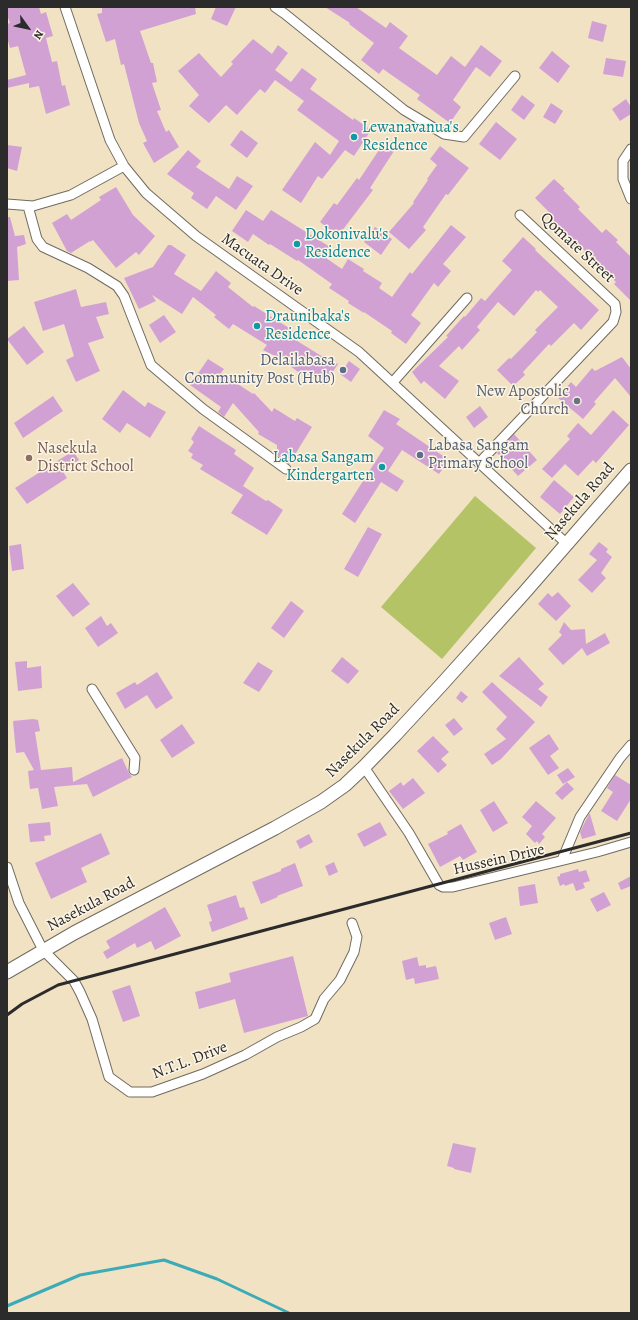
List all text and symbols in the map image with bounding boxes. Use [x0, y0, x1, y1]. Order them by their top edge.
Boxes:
north arrow [8, 8, 48, 48]
text: N [30, 27, 47, 42]
place label: Lewanavanua's Residence [362, 118, 459, 156]
marker: Lewanavanua's Residence [349, 132, 359, 142]
street label: Qomate Street [536, 209, 618, 287]
place label: Dokonivalu's Residence [305, 225, 388, 263]
street label: Macuata Drive [217, 230, 307, 300]
marker: Dokonivalu's Residence [292, 239, 302, 249]
place label: Draunibaka's Residence [265, 307, 350, 345]
marker: Draunibaka's Residence [252, 321, 262, 331]
place label: Delailabasa Community Post (Hub) [185, 351, 335, 389]
marker: Delailabasa Community Post (Hub) [338, 365, 348, 375]
place label: New Apostolic Church [476, 382, 569, 420]
marker: New Apostolic Church [572, 396, 582, 406]
place label: Labasa Sangam Primary School [428, 436, 529, 474]
place label: Nasekula District School [37, 439, 134, 477]
place label: Labasa Sangam Kindergarten [273, 448, 374, 486]
marker: Labasa Sangam Primary School [415, 450, 425, 460]
marker: Nasekula District School [24, 453, 34, 463]
street label: Nasekula Road [541, 459, 619, 545]
marker: Labasa Sangam Kindergarten [377, 462, 387, 472]
street label: Nasekula Road [322, 700, 404, 782]
street label: Hussein Drive [451, 840, 547, 880]
street label: Nasekula Road [44, 874, 138, 936]
street label: N.T.L. Drive [150, 1038, 230, 1084]

